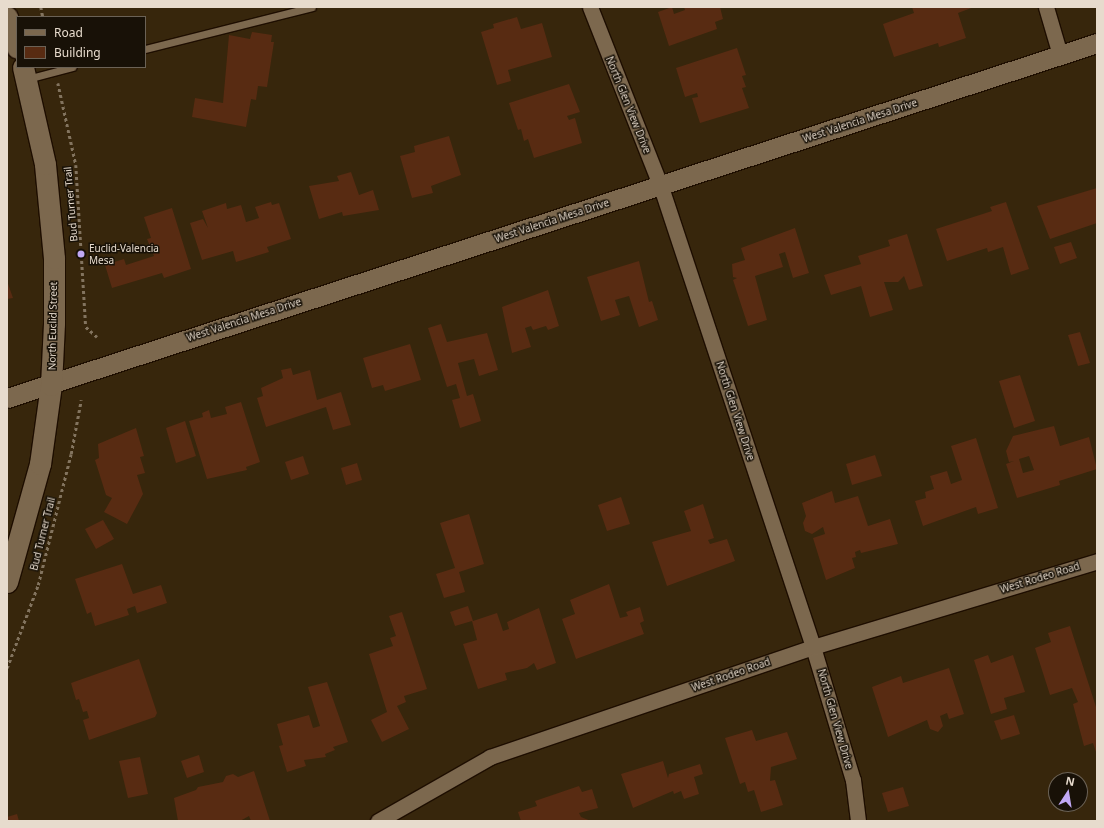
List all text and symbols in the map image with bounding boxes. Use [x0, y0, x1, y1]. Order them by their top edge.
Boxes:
legend [16, 16, 146, 68]
text: Road [54, 24, 83, 41]
text: Building [54, 44, 101, 61]
street label: North Glen View Drive [603, 55, 653, 155]
street label: West Valencia Mesa Drive [801, 97, 919, 145]
street label: Bud Turner Trail [62, 166, 80, 242]
street label: West Valencia Mesa Drive [493, 197, 611, 245]
place label: Euclid-Valencia Mesa [89, 242, 159, 266]
marker: Euclid-Valencia Mesa [76, 249, 86, 259]
street label: North Euclid Street [46, 282, 60, 370]
street label: West Valencia Mesa Drive [185, 296, 303, 344]
street label: North Glen View Drive [713, 360, 757, 462]
street label: Bud Turner Trail [28, 496, 58, 572]
street label: West Rodeo Road [999, 560, 1081, 596]
street label: West Rodeo Road [690, 656, 772, 694]
street label: North Glen View Drive [815, 668, 855, 770]
north arrow [1048, 772, 1088, 812]
text: N [1064, 772, 1076, 789]

